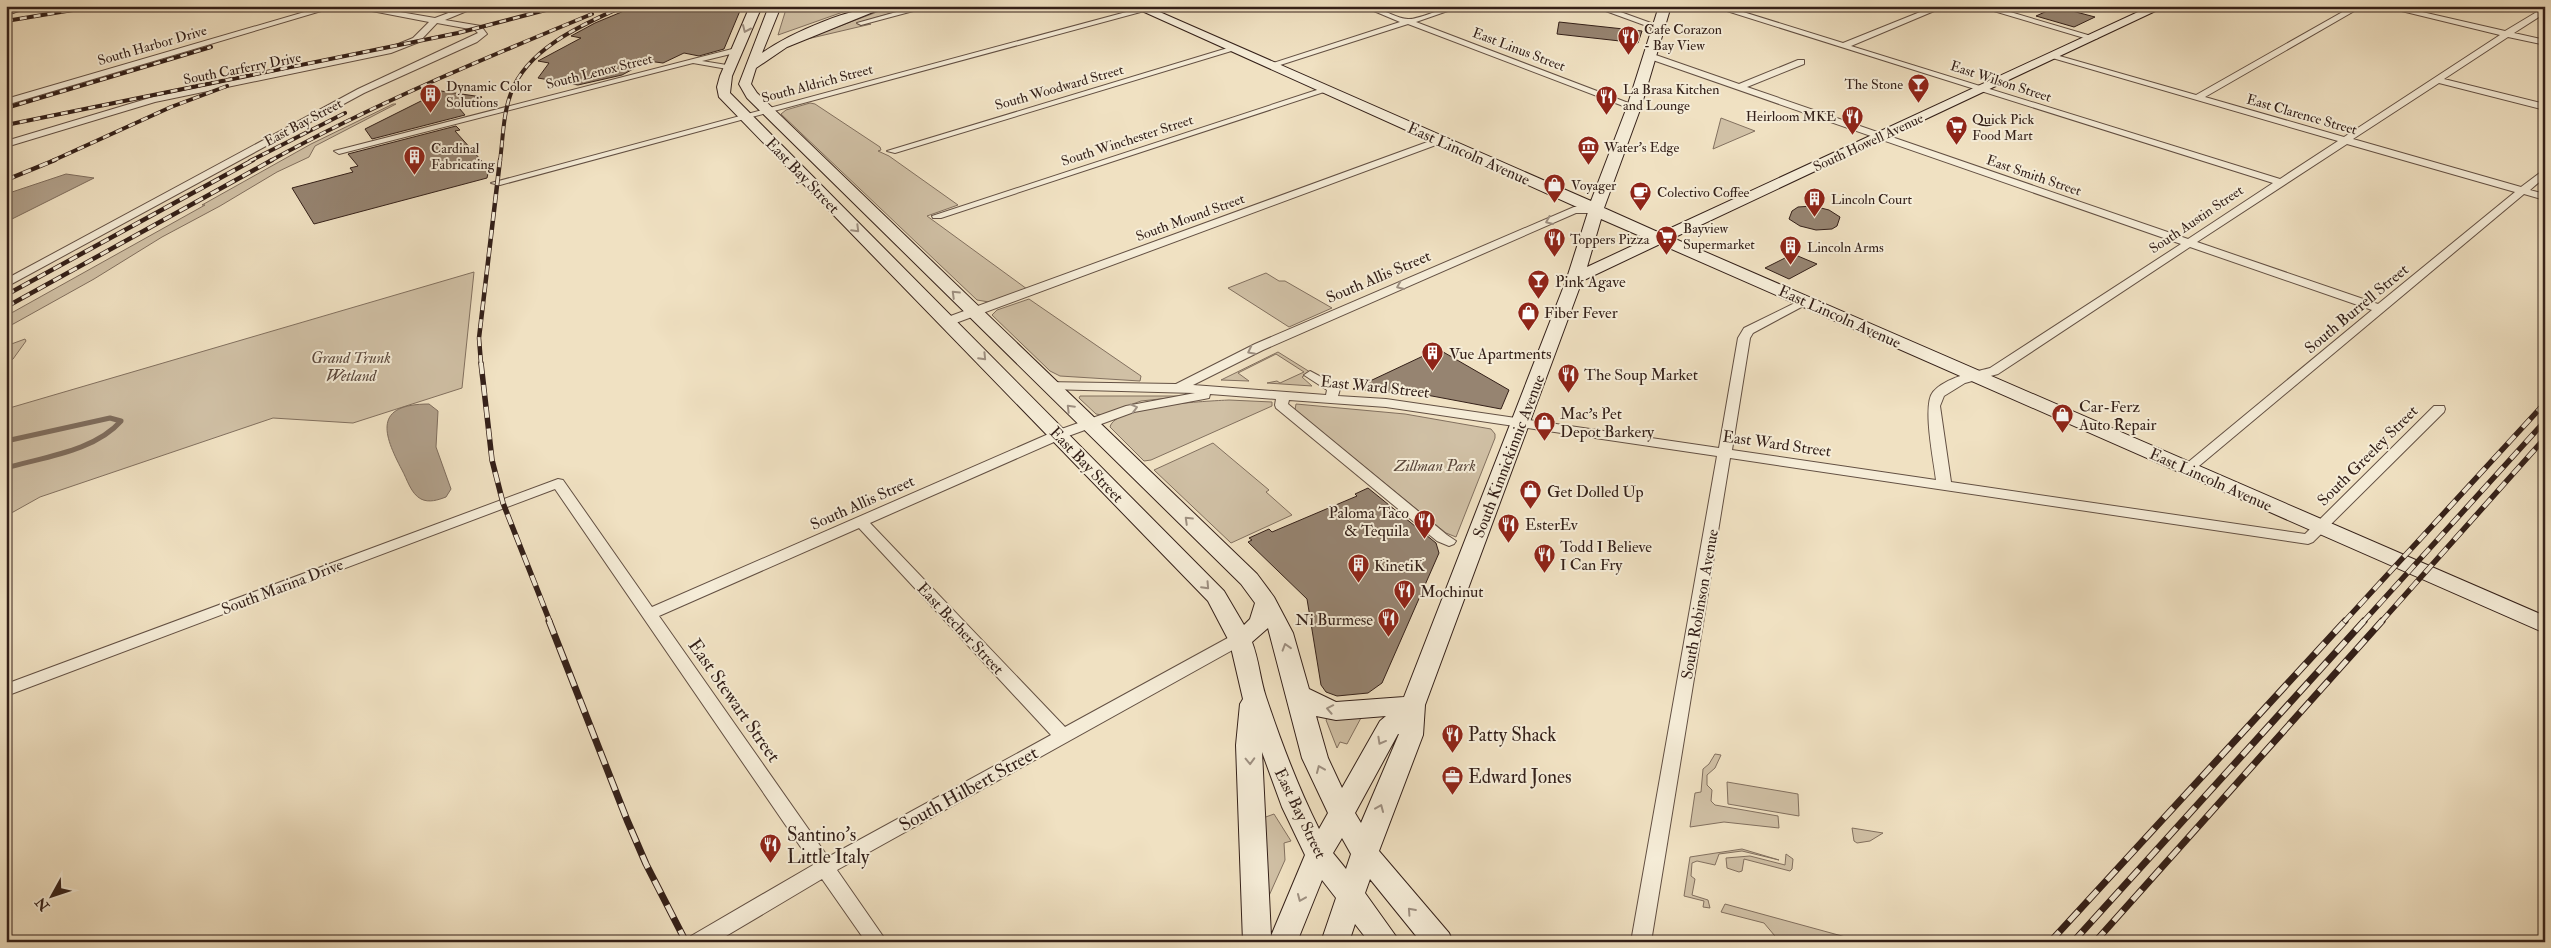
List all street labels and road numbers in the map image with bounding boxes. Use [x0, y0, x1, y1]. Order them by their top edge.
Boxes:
street label: South Harbor Drive [96, 22, 209, 69]
street label: East Linus Street [1470, 24, 1568, 75]
street label: South Carferry Drive [182, 49, 303, 89]
street label: South Lenox Street [544, 50, 655, 93]
street label: East Wilson Street [1948, 57, 2054, 106]
street label: South Aldrich Street [760, 60, 875, 107]
street label: South Woodward Street [993, 61, 1126, 114]
street label: East Clarence Street [2245, 91, 2359, 139]
street label: East Bay Street [261, 95, 346, 151]
street label: South Howell Avenue [1810, 109, 1926, 175]
street label: South Winchester Street [1059, 111, 1196, 170]
street label: East Lincoln Avenue [1404, 118, 1533, 190]
street label: East Bay Street [761, 133, 844, 218]
street label: East Smith Street [1984, 151, 2084, 200]
street label: South Austin Street [2146, 181, 2247, 257]
street label: South Mound Street [1133, 190, 1247, 245]
street label: South Allis Street [1323, 246, 1434, 308]
street label: South Burrell Street [2301, 260, 2413, 358]
street label: East Lincoln Avenue [1775, 281, 1904, 353]
street label: East Ward Street [1320, 371, 1430, 403]
street label: South Kinnickinnic Avenue [1469, 372, 1549, 541]
street label: South Greeley Street [2313, 401, 2422, 510]
street label: East Bay Street [1045, 422, 1128, 507]
street label: East Ward Street [1721, 426, 1832, 461]
street label: East Lincoln Avenue [2146, 444, 2275, 516]
street label: South Allis Street [807, 471, 918, 535]
street label: South Robinson Avenue [1677, 527, 1723, 681]
street label: South Marina Drive [219, 554, 346, 619]
street label: East Becher Street [912, 578, 1008, 679]
street label: East Stewart Street [683, 634, 786, 767]
street label: South Hilbert Street [895, 741, 1042, 837]
street label: East Bay Street [1270, 765, 1331, 862]

